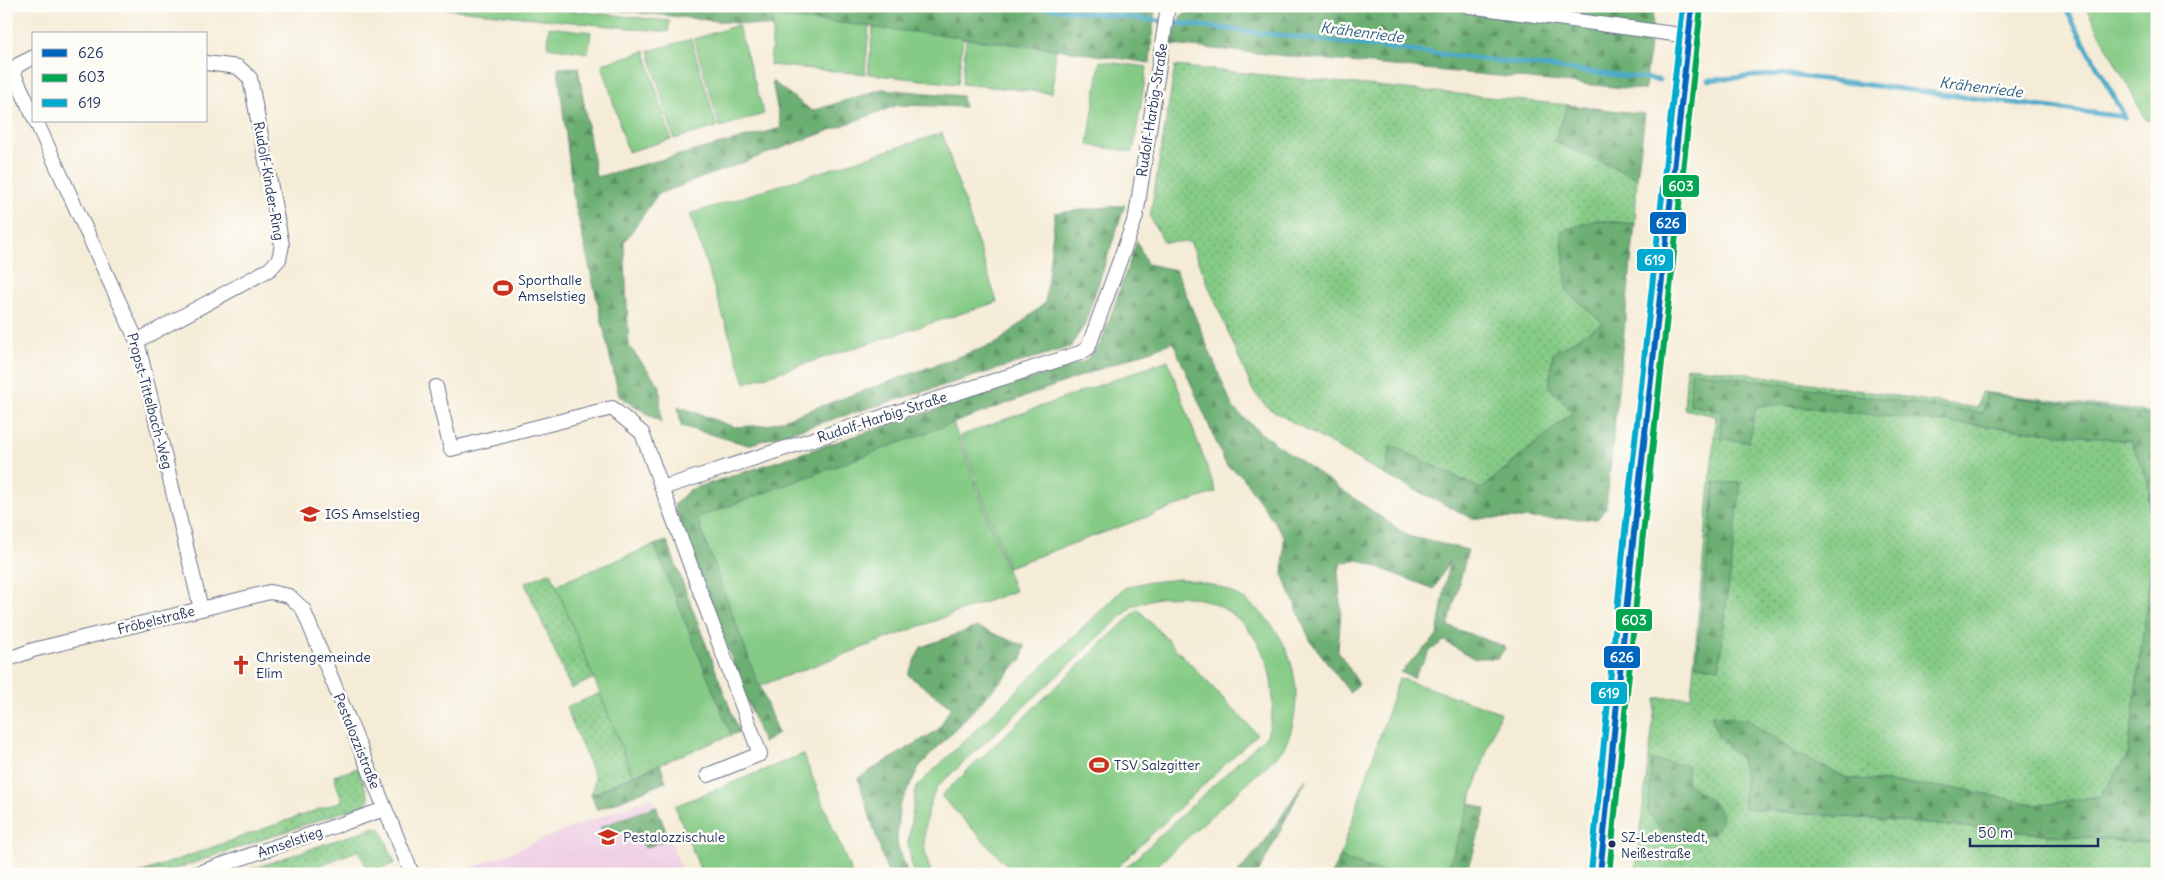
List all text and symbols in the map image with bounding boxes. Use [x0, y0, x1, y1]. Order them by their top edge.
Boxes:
water label: Krähenriede [1319, 17, 1406, 47]
legend [32, 32, 208, 122]
street label: Rudolf-Harbig-Straße [1133, 42, 1171, 178]
text: 626 [78, 43, 104, 62]
text: 603 [78, 67, 105, 86]
water label: Krähenriede [1938, 72, 2025, 102]
text: 619 [78, 93, 101, 112]
street label: Rudolf-Kinder-Ring [250, 120, 288, 242]
line badge: 603 [1662, 174, 1700, 198]
text: 603 [1668, 177, 1694, 195]
line badge: 626 [1649, 211, 1687, 235]
text: 626 [1656, 214, 1680, 232]
line badge: 619 [1636, 248, 1674, 272]
text: 619 [1644, 251, 1666, 269]
place label: Sporthalle Amselstieg [518, 271, 586, 305]
sports icon: Sporthalle Amselstieg [492, 277, 514, 299]
street label: Propst-Tittelbach-Weg [123, 331, 177, 471]
street label: Rudolf-Harbig-Straße [815, 388, 949, 446]
school or university icon: IGS Amselstieg [299, 503, 321, 525]
place label: IGS Amselstieg [325, 505, 420, 523]
street label: Fröbelstraße [115, 602, 197, 638]
line badge: 603 [1615, 608, 1653, 632]
text: 603 [1621, 611, 1647, 629]
line badge: 626 [1603, 645, 1641, 669]
place label: Christengemeinde Elim [256, 648, 371, 682]
text: 626 [1610, 648, 1634, 666]
church icon: Christengemeinde Elim [230, 654, 252, 676]
line badge: 619 [1590, 681, 1628, 705]
text: 619 [1598, 684, 1620, 702]
street label: Pestalozzistraße [330, 690, 384, 792]
sports icon: TSV Salzgitter [1088, 754, 1110, 776]
place label: TSV Salzgitter [1114, 756, 1200, 774]
scale bar [1970, 815, 2098, 847]
street label: Amselstieg [255, 822, 325, 862]
text: 50 m [1978, 823, 2013, 842]
school or university icon: Pestalozzischule [597, 826, 619, 848]
place label: Pestalozzischule [623, 828, 725, 846]
place label: SZ-Lebenstedt, Neißestraße [1621, 829, 1708, 862]
marker: SZ-Lebenstedt, Neißestraße [1607, 839, 1617, 849]

